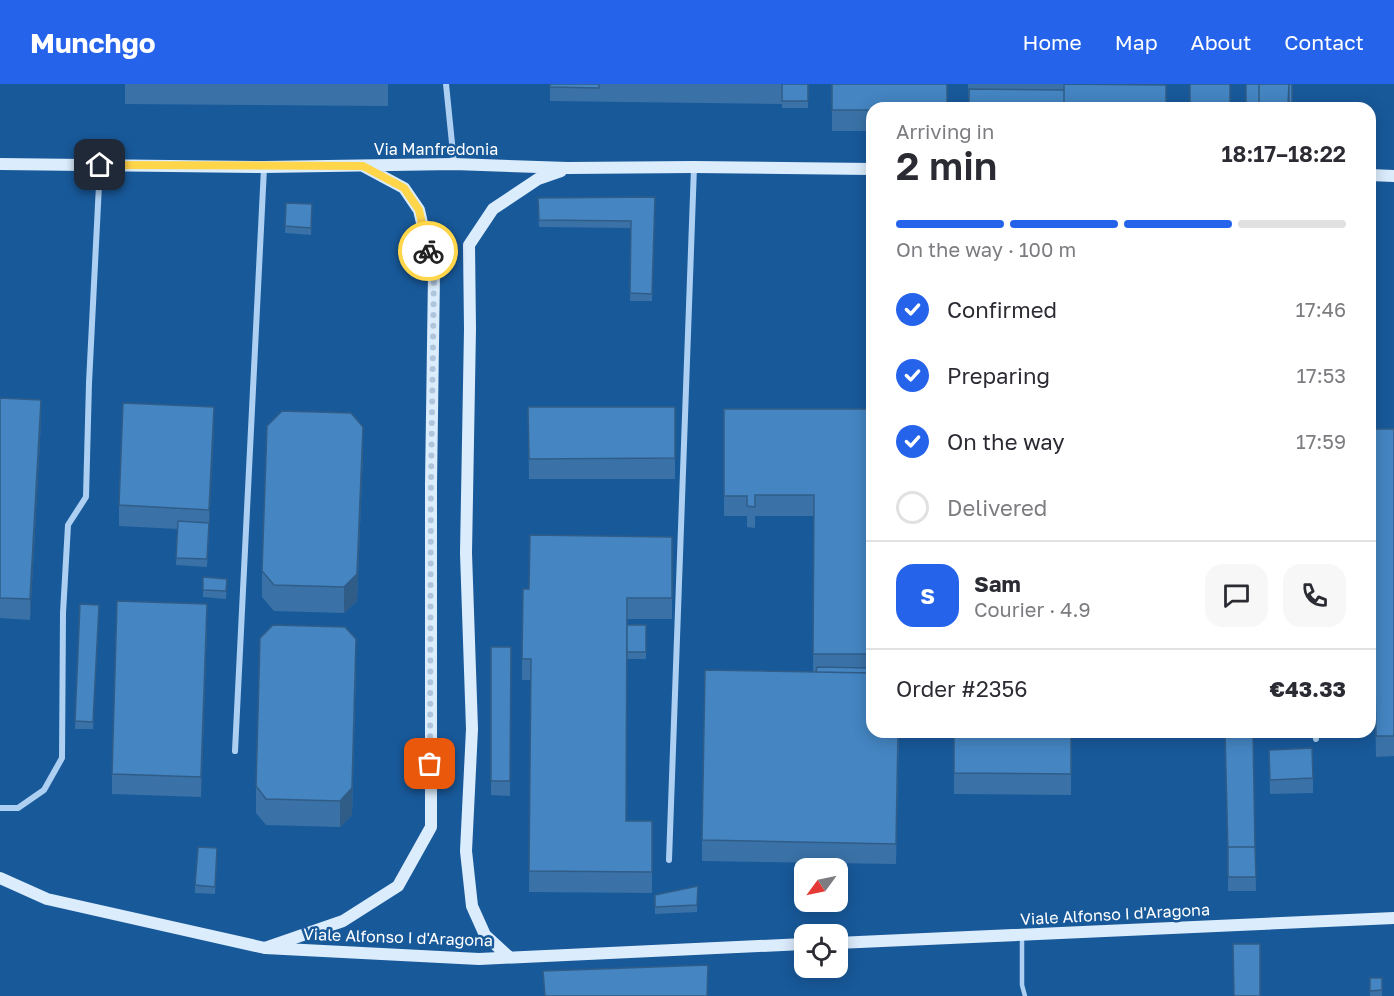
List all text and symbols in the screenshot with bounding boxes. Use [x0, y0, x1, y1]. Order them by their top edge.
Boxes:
text: Munchgo [30, 26, 156, 59]
text: Home [1022, 29, 1082, 55]
text: Map [1115, 29, 1158, 55]
text: About [1191, 29, 1251, 55]
text: Contact [1284, 29, 1364, 55]
text: Arriving in [896, 119, 994, 143]
pin [74, 139, 125, 190]
street label: Via Manfredonia [374, 139, 498, 159]
text: 18:17–18:22 [1222, 140, 1346, 167]
text: 2 min [896, 142, 997, 189]
icon: home [83, 148, 116, 181]
courier [398, 221, 458, 281]
icon: bike [412, 235, 445, 268]
text: On the way · 100 m [896, 237, 1076, 261]
icon: check [896, 293, 929, 326]
text: Confirmed [947, 296, 1057, 323]
text: 17:46 [1295, 297, 1346, 321]
icon: check [896, 359, 929, 392]
text: Preparing [947, 362, 1050, 389]
text: 17:53 [1296, 363, 1346, 387]
icon: check [896, 425, 929, 458]
text: On the way [947, 428, 1065, 455]
text: 17:59 [1296, 429, 1346, 453]
text: Delivered [947, 494, 1047, 521]
button: chat [1205, 564, 1268, 627]
button: phone [1283, 564, 1346, 627]
text: Sam [974, 570, 1021, 597]
text: S [920, 582, 935, 609]
text: Courier · 4.9 [974, 597, 1091, 621]
text: Order #2356 [896, 675, 1028, 702]
text: €43.33 [1269, 675, 1346, 702]
pin [404, 738, 455, 789]
icon: bag [413, 747, 446, 780]
north arrow [794, 858, 848, 912]
map controls [794, 858, 848, 978]
street label: Viale Alfonso I d'Aragona [1020, 899, 1210, 929]
street label: Viale Alfonso I d'Aragona [303, 924, 493, 950]
button: locate [794, 924, 848, 978]

